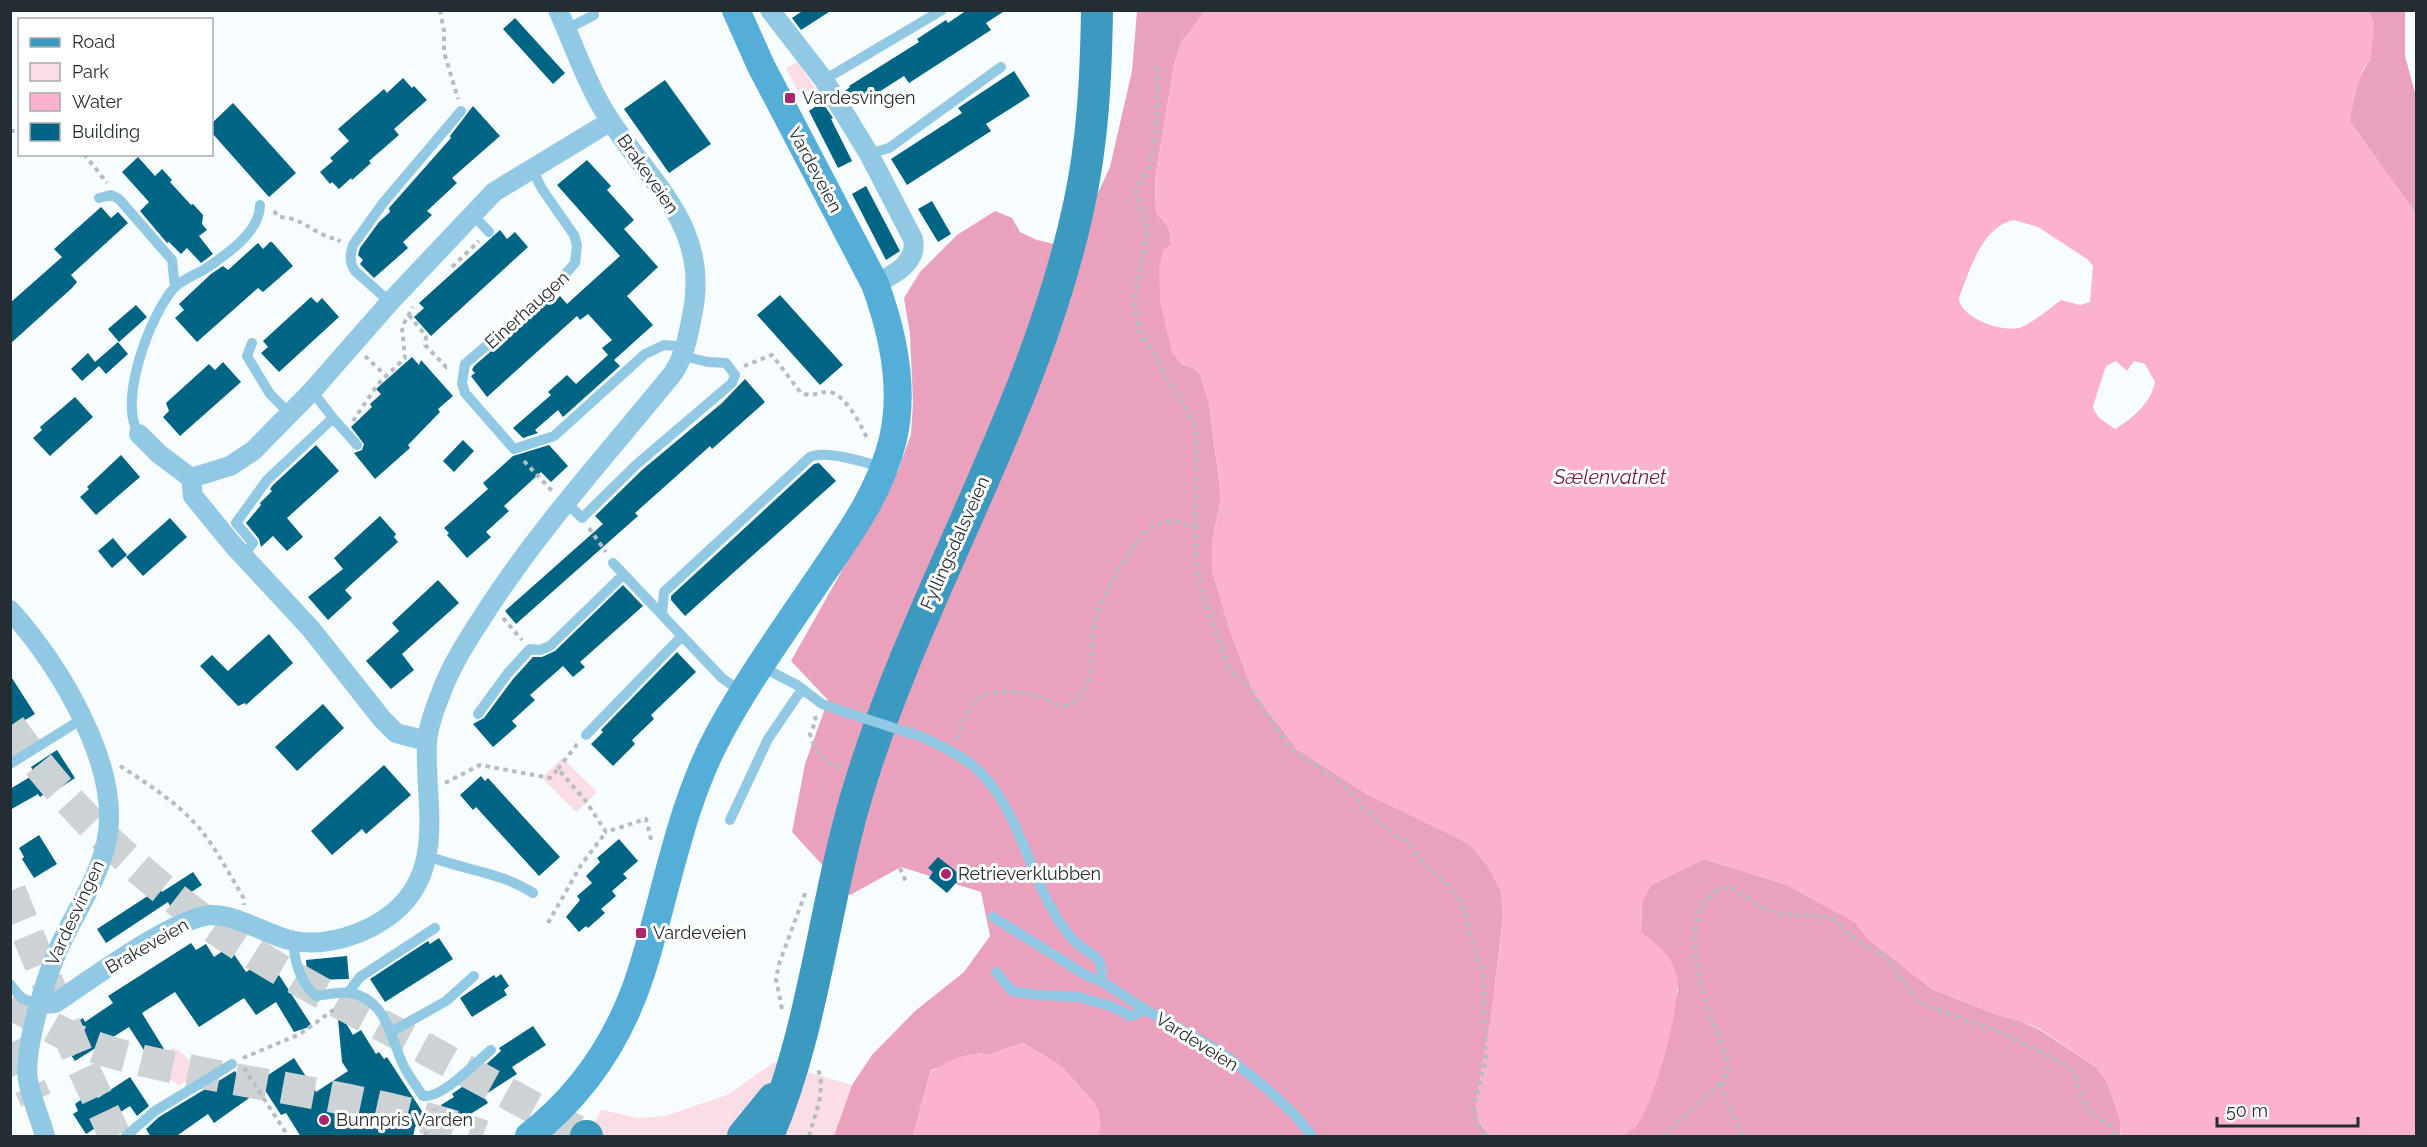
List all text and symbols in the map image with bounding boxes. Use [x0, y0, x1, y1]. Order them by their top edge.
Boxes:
legend [18, 18, 213, 156]
text: Road [72, 31, 115, 52]
text: Park [72, 61, 109, 82]
place label: Vardesvingen [802, 87, 916, 108]
text: Water [72, 91, 123, 112]
marker: Vardesvingen [783, 91, 797, 105]
text: Building [72, 121, 140, 142]
street label: Vardeveien [784, 124, 847, 216]
street label: Brakeveien [613, 130, 683, 218]
street label: Einerhaugen [480, 267, 573, 353]
water label: Sælenvatnet [1553, 465, 1667, 489]
street label: Fyllingsdalsveien [916, 473, 993, 613]
street label: Vardesvingen [41, 857, 108, 969]
place label: Retrieverklubben [958, 863, 1101, 884]
marker: Retrieverklubben [939, 867, 953, 881]
street label: Brakeveien [102, 913, 192, 978]
place label: Vardeveien [653, 922, 747, 943]
marker: Vardeveien [634, 926, 648, 940]
street label: Vardeveien [1152, 1008, 1242, 1075]
scale bar [2217, 1090, 2358, 1128]
text: 50 m [2226, 1100, 2268, 1121]
place label: Bunnpris Varden [336, 1109, 473, 1130]
marker: Bunnpris Varden [317, 1113, 331, 1127]

